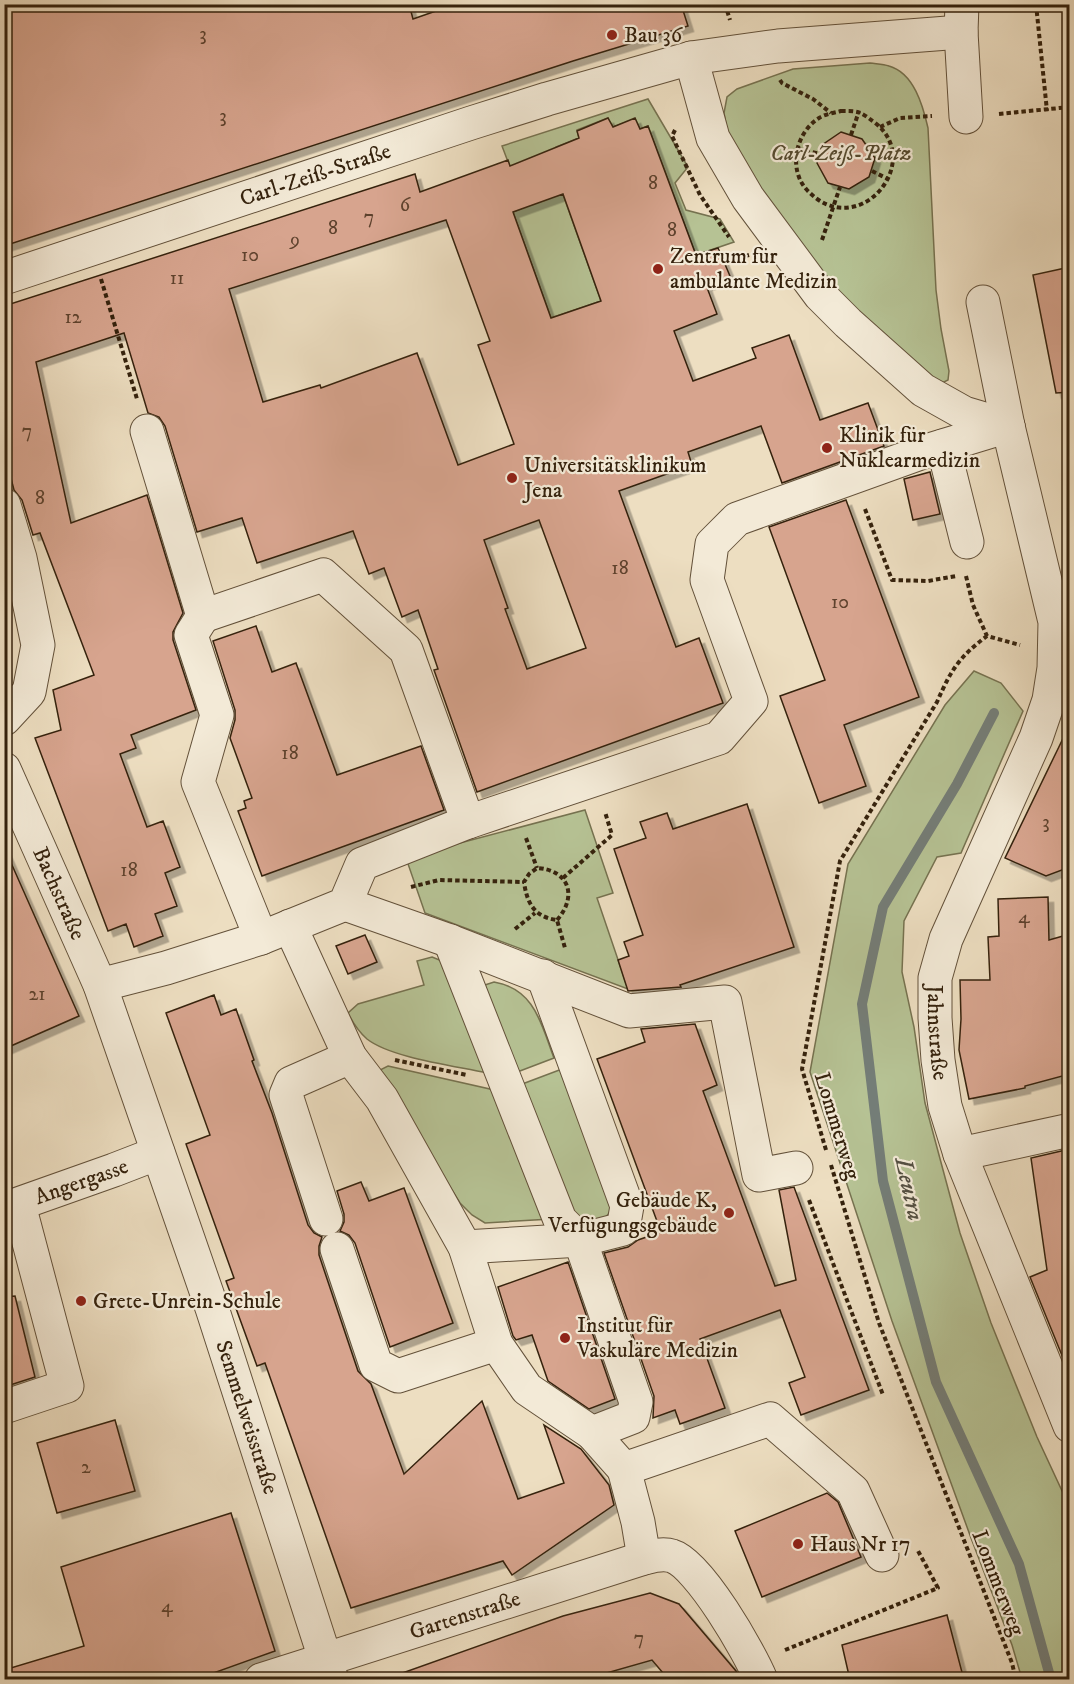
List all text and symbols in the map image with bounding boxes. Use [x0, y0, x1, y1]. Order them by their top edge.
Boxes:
house number: 3 [199, 22, 207, 47]
place label: Bau 36 [624, 22, 684, 49]
marker: Bau 36 [605, 28, 619, 42]
house number: 3 [219, 104, 227, 129]
street label: Carl-Zeiß-Straße [236, 137, 394, 212]
park label: Carl-Zeiß-Platz [770, 140, 912, 167]
house number: 8 [648, 171, 658, 196]
house number: 6 [400, 193, 411, 218]
house number: 7 [364, 205, 374, 230]
house number: 8 [328, 216, 338, 241]
house number: 8 [667, 218, 677, 243]
house number: 9 [289, 228, 300, 253]
house number: 10 [241, 243, 259, 268]
place label: Zentrum für ambulante Medizin [670, 243, 838, 295]
marker: Zentrum für ambulante Medizin [651, 262, 665, 276]
house number: 11 [170, 266, 184, 291]
house number: 12 [64, 305, 82, 330]
house number: 7 [22, 419, 32, 444]
place label: Klinik für Nuklearmedizin [839, 422, 981, 474]
marker: Klinik für Nuklearmedizin [820, 441, 834, 455]
place label: Universitätsklinikum Jena [522, 452, 707, 504]
marker: Universitätsklinikum Jena [505, 471, 519, 485]
house number: 8 [35, 486, 45, 511]
house number: 18 [611, 556, 629, 581]
house number: 10 [831, 590, 849, 615]
house number: 18 [281, 741, 299, 766]
house number: 3 [1042, 810, 1050, 835]
street label: Bachstraße [27, 843, 92, 944]
house number: 18 [120, 858, 138, 883]
house number: 4 [1018, 905, 1030, 930]
house number: 21 [28, 982, 46, 1007]
street label: Jahnstraße [921, 983, 954, 1082]
street label: Lommerweg [808, 1069, 866, 1183]
street label: Angergasse [31, 1152, 132, 1211]
water label: Leutra [887, 1153, 930, 1223]
place label: Gebäude K, Verfügungsgebäude [547, 1187, 717, 1239]
marker: Gebäude K, Verfügungsgebäude [722, 1206, 736, 1220]
place label: Grete-Unrein-Schule [93, 1288, 281, 1315]
marker: Grete-Unrein-Schule [74, 1294, 88, 1308]
place label: Institut für Vaskuläre Medizin [576, 1312, 738, 1364]
marker: Institut für Vaskuläre Medizin [558, 1331, 572, 1345]
street label: Semmelweisstraße [210, 1337, 285, 1497]
house number: 2 [81, 1455, 91, 1480]
street label: Lommerweg [966, 1526, 1031, 1640]
place label: Haus Nr 17 [810, 1531, 911, 1558]
marker: Haus Nr 17 [791, 1537, 805, 1551]
street label: Gartenstraße [406, 1585, 524, 1645]
house number: 4 [161, 1594, 173, 1619]
house number: 7 [634, 1626, 644, 1651]

